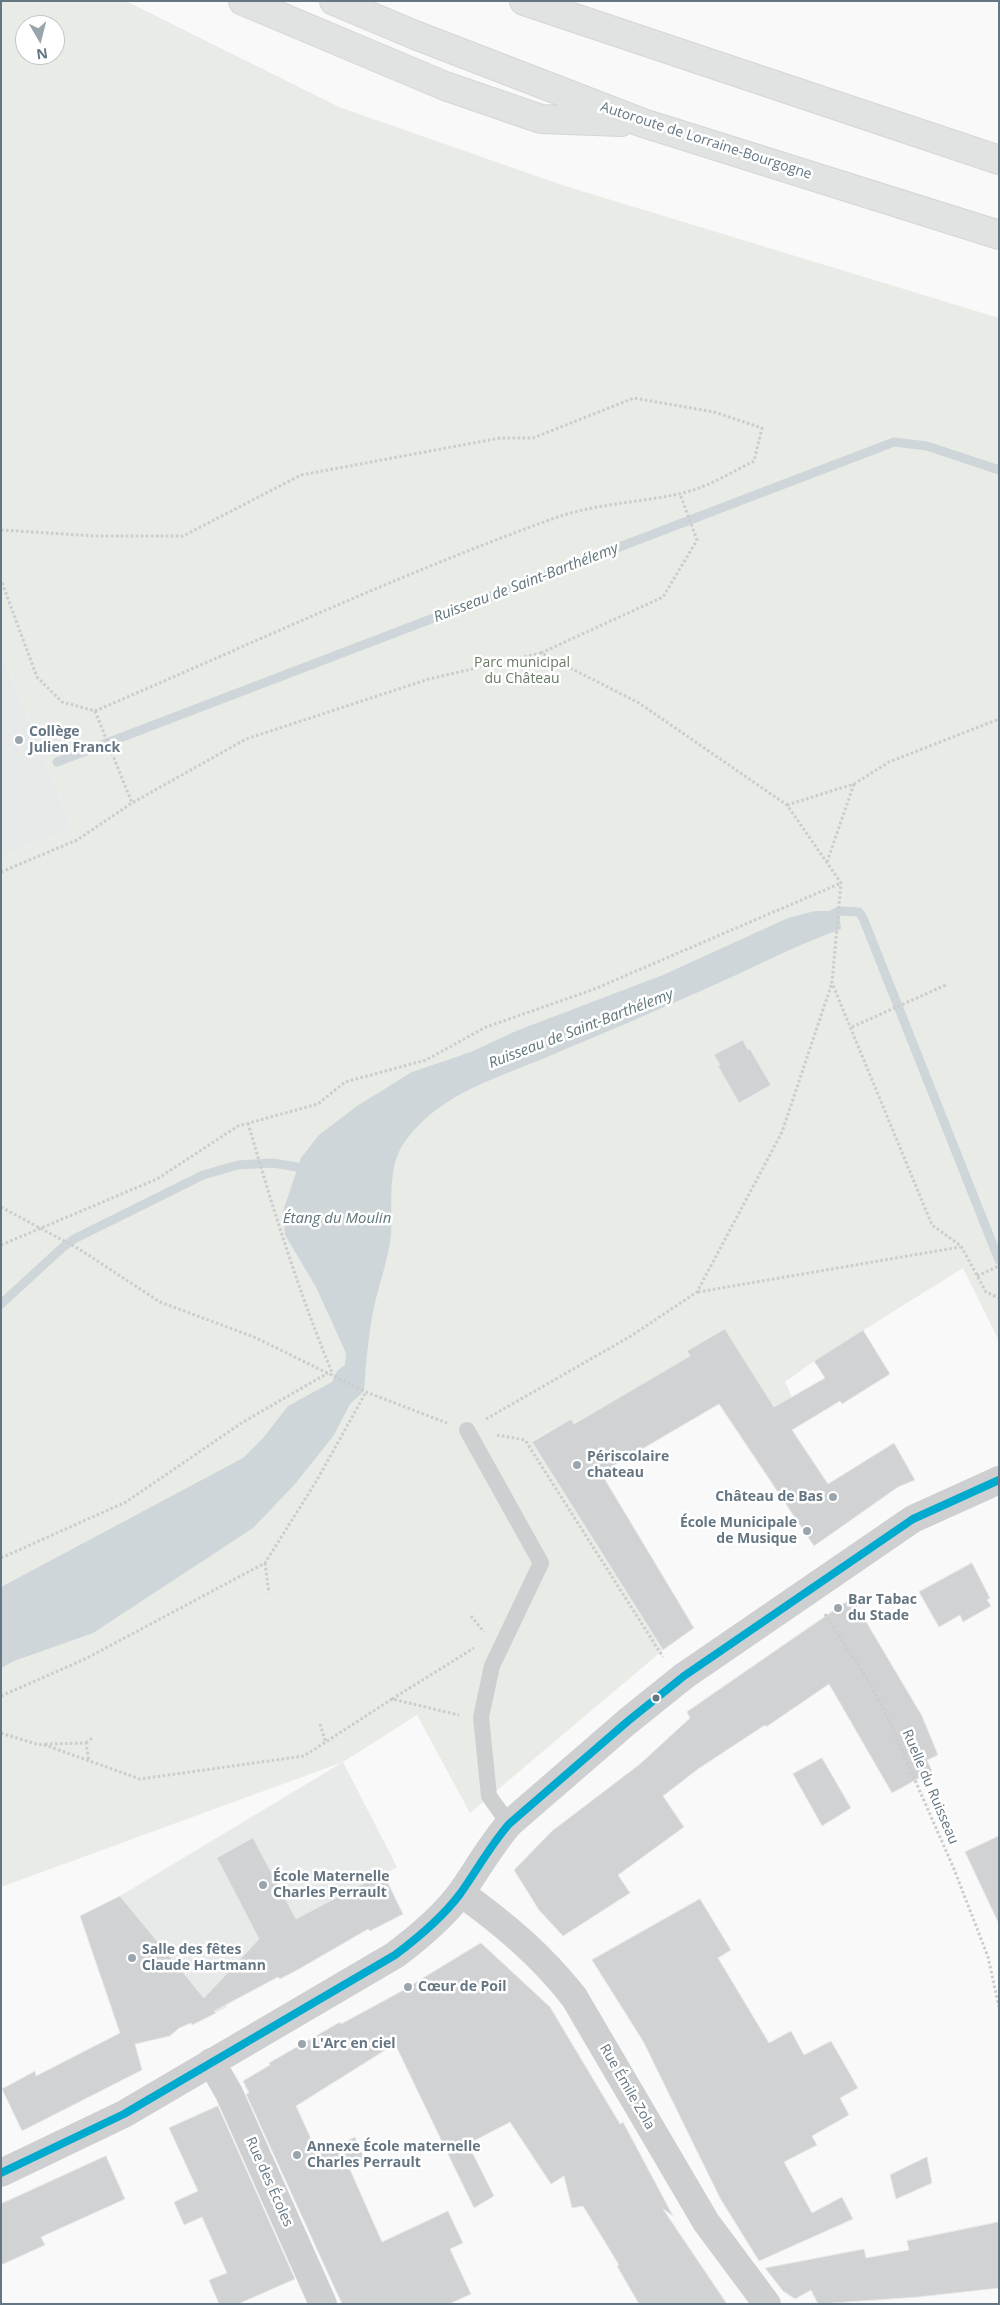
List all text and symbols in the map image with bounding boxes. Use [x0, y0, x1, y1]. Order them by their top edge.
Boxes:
north arrow [15, 15, 65, 65]
text: N [35, 44, 49, 65]
street label: Autoroute de Lorraine-Bourgogne [598, 99, 814, 183]
water label: Ruisseau de Saint-Barthélemy [431, 539, 621, 627]
park label: Parc municipal du Château [474, 655, 570, 688]
place label: Collège Julien Franck [29, 724, 120, 756]
marker: Collège Julien Franck [13, 734, 25, 746]
water label: Ruisseau de Saint-Barthélemy [486, 985, 676, 1073]
water label: Étang du Moulin [283, 1210, 391, 1228]
place label: Périscolaire chateau [587, 1449, 669, 1481]
marker: Périscolaire chateau [571, 1459, 583, 1471]
place label: Château de Bas [715, 1489, 823, 1505]
marker: Château de Bas [827, 1491, 839, 1503]
place label: École Municipale de Musique [680, 1515, 797, 1548]
marker: École Municipale de Musique [801, 1525, 813, 1537]
place label: Bar Tabac du Stade [848, 1592, 917, 1624]
marker: Bar Tabac du Stade [832, 1602, 844, 1614]
unlabelled marker [651, 1693, 661, 1703]
street label: Ruelle du Ruisseau [898, 1727, 962, 1847]
place label: École Maternelle Charles Perrault [273, 1869, 390, 1901]
marker: École Maternelle Charles Perrault [257, 1879, 269, 1891]
place label: Salle des fêtes Claude Hartmann [142, 1942, 266, 1974]
marker: Salle des fêtes Claude Hartmann [126, 1952, 138, 1964]
place label: Cœur de Poil [418, 1979, 507, 1995]
marker: Cœur de Poil [402, 1981, 414, 1993]
place label: L'Arc en ciel [312, 2036, 396, 2052]
marker: L'Arc en ciel [296, 2038, 308, 2050]
street label: Rue Émile Zola [596, 2041, 658, 2133]
street label: Rue des Écoles [242, 2135, 296, 2229]
place label: Annexe École maternelle Charles Perrault [307, 2139, 480, 2172]
marker: Annexe École maternelle Charles Perrault [291, 2149, 303, 2161]

